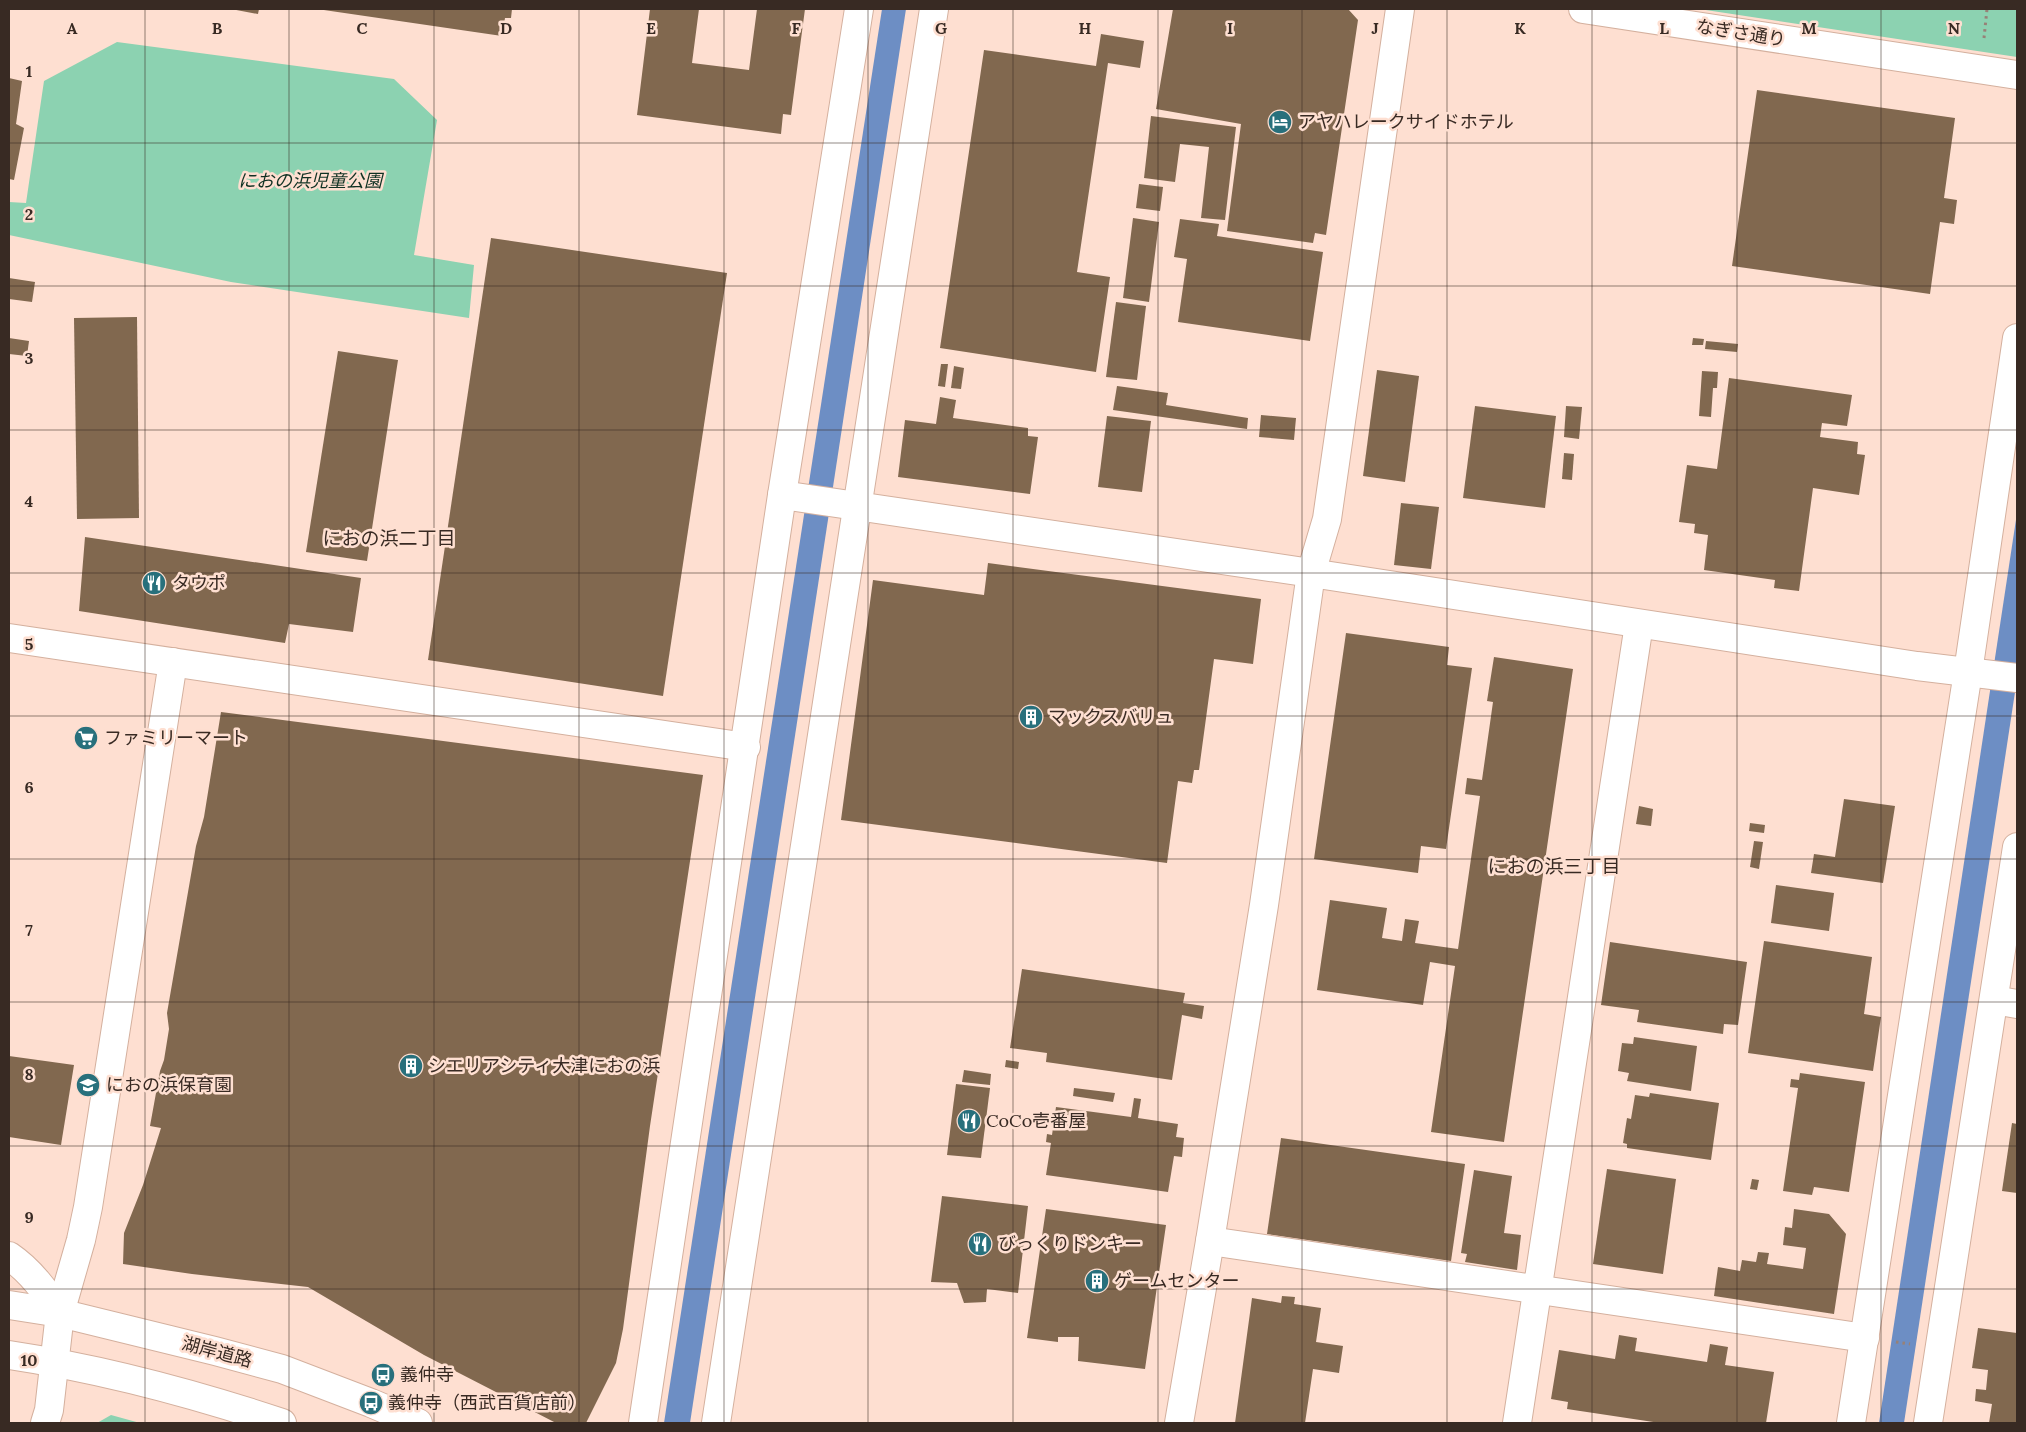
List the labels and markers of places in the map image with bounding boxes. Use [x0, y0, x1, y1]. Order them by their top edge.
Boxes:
hotel icon: アヤハレークサイドホテル [1267, 109, 1293, 135]
place label: アヤハレークサイドホテル [1298, 110, 1514, 133]
restaurant icon: タウポ [141, 570, 167, 596]
place label: タウポ [172, 571, 226, 594]
building icon: マックスバリュ [1018, 704, 1044, 730]
place label: マックスバリュ [1048, 705, 1173, 728]
supermarket icon: ファミリーマート [73, 725, 99, 751]
place label: ファミリーマート [104, 726, 248, 749]
building icon: シエリアシティ大津におの浜 [398, 1053, 424, 1079]
place label: シエリアシティ大津におの浜 [428, 1054, 660, 1077]
school or university icon: におの浜保育園 [75, 1072, 101, 1098]
place label: におの浜保育園 [106, 1073, 232, 1096]
restaurant icon: CoCo壱番屋 [956, 1108, 982, 1134]
place label: CoCo壱番屋 [986, 1109, 1086, 1132]
restaurant icon: びっくりドンキー [967, 1231, 993, 1257]
place label: びっくりドンキー [998, 1232, 1142, 1255]
building icon: ゲームセンター [1084, 1268, 1110, 1294]
place label: ゲームセンター [1114, 1269, 1239, 1292]
bus stop icon: 義仲寺 [370, 1362, 396, 1388]
place label: 義仲寺 [400, 1363, 454, 1386]
bus stop icon: 義仲寺（西武百貨店前） [358, 1390, 384, 1416]
place label: 義仲寺（西武百貨店前） [388, 1391, 586, 1414]

